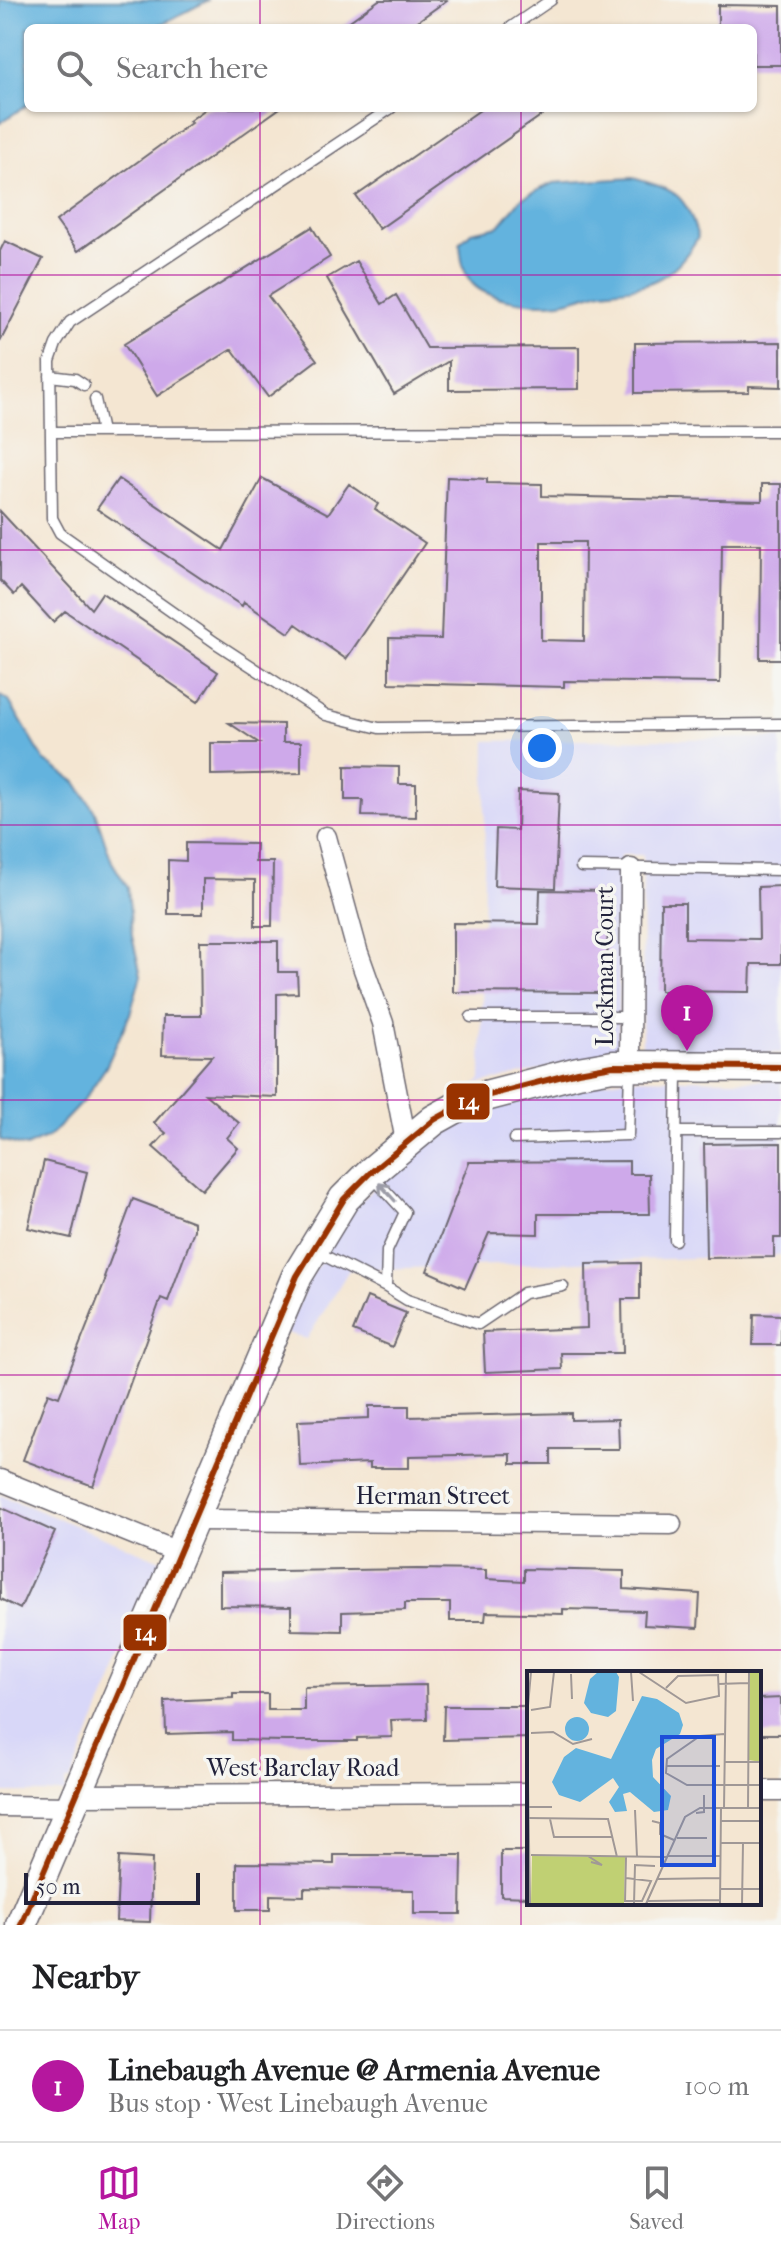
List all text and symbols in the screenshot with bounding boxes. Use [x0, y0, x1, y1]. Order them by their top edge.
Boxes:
search box [24, 24, 757, 112]
icon: search [52, 46, 96, 90]
text: Search here [116, 51, 268, 86]
your location [522, 728, 562, 768]
street label: Lockman Court [591, 885, 619, 1046]
pin: 1 [661, 985, 713, 1051]
line badge: 14 [445, 1082, 491, 1121]
text: 14 [458, 1089, 479, 1115]
one-way arrow [379, 1183, 397, 1203]
street label: Herman Street [356, 1482, 511, 1510]
line badge: 14 [122, 1613, 168, 1652]
text: 14 [135, 1620, 156, 1646]
inset map [527, 1671, 761, 1905]
street label: West Barclay Road [206, 1754, 400, 1782]
scale bar [24, 1869, 200, 1905]
text: 50 m [36, 1874, 81, 1900]
text: Nearby [32, 1957, 139, 1997]
text: Linebaugh Avenue @ Armenia Avenue [108, 2053, 600, 2088]
text: 1 [53, 2071, 63, 2102]
text: 100 m [684, 2071, 749, 2102]
text: Bus stop · West Linebaugh Avenue [108, 2088, 488, 2119]
tab: Map [97, 2161, 141, 2235]
tab: Directions [336, 2161, 435, 2235]
tab: Saved [629, 2161, 684, 2235]

